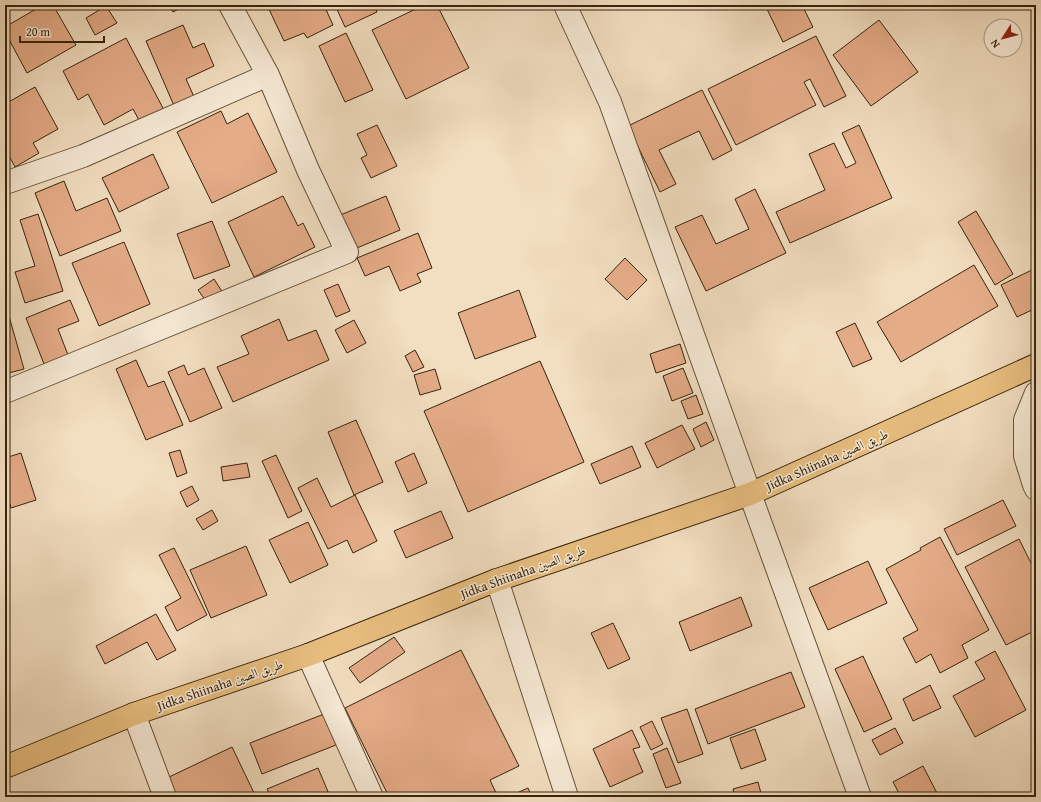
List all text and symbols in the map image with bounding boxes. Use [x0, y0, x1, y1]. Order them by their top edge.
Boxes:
scale bar [20, 18, 104, 44]
north arrow [983, 18, 1023, 58]
text: 20 m [26, 23, 50, 40]
text: N [986, 36, 1004, 52]
street label: Jidka Shiinaha طريق الصين [761, 424, 891, 496]
street label: Jidka Shiinaha طريق الصين [456, 540, 588, 604]
street label: Jidka Shiinaha طريق الصين [153, 655, 286, 716]

